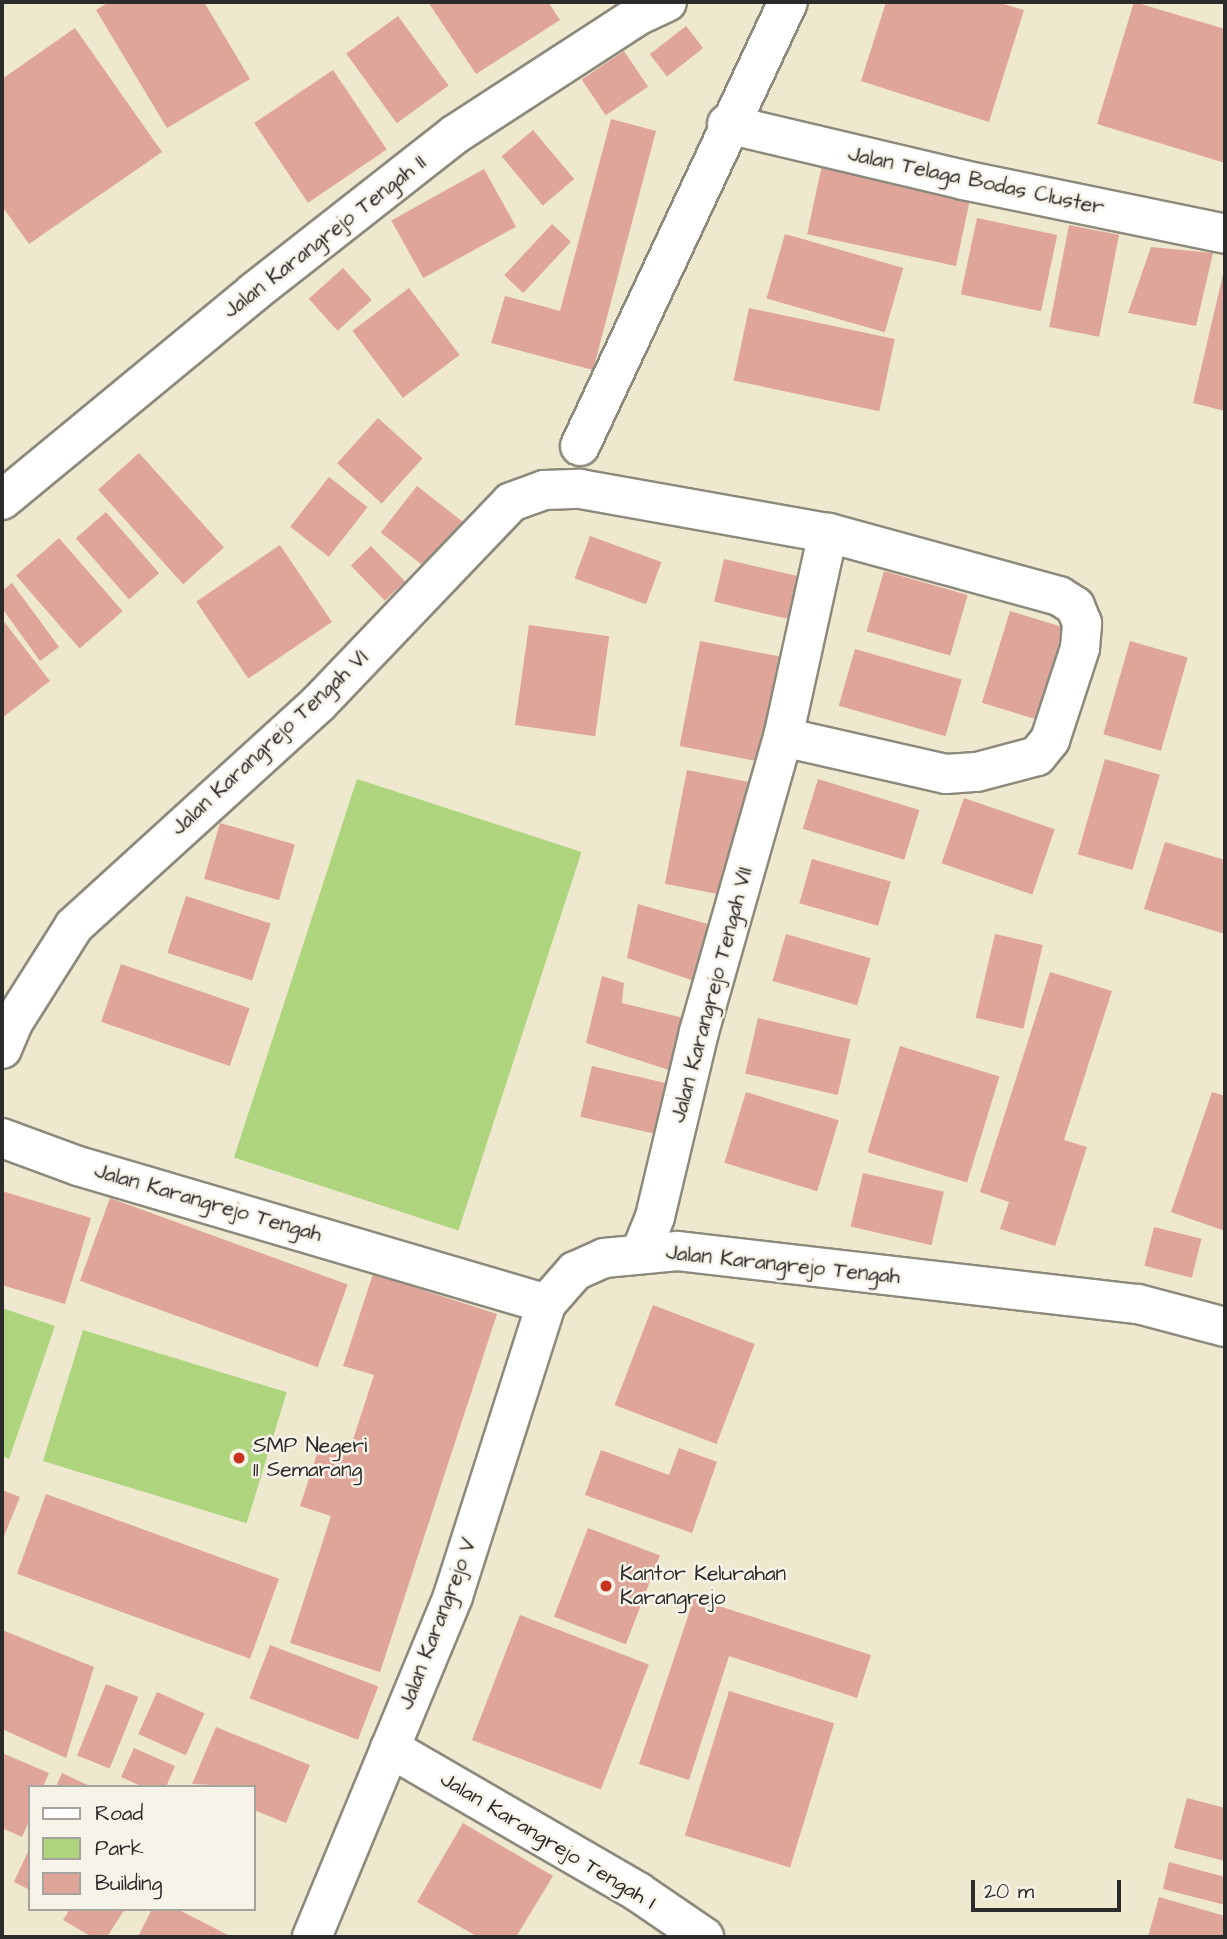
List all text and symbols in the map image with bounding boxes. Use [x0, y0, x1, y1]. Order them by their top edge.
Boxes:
street label: Jalan Telaga Bodas Cluster [846, 142, 1106, 220]
street label: Jalan Karangrejo Tengah II [219, 150, 431, 324]
street label: Jalan Karangrejo Tengah VI [166, 645, 374, 841]
street label: Jalan Karangrejo Tengah VII [666, 865, 758, 1125]
street label: Jalan Karangrejo Tengah [91, 1158, 325, 1248]
street label: Jalan Karangrejo Tengah [665, 1240, 901, 1290]
place label: SMP Negeri 11 Semarang [253, 1433, 367, 1483]
marker: SMP Negeri 11 Semarang [231, 1450, 247, 1466]
street label: Jalan Karangrejo V [394, 1535, 482, 1713]
place label: Kantor Kelurahan Karangrejo [620, 1561, 786, 1611]
marker: Kantor Kelurahan Karangrejo [598, 1578, 614, 1594]
street label: Jalan Karangrejo Tengah I [436, 1767, 660, 1915]
legend [28, 1785, 256, 1911]
text: Road [95, 1799, 143, 1828]
text: Park [95, 1834, 144, 1863]
scale bar [975, 1866, 1126, 1910]
text: Building [95, 1869, 162, 1898]
text: 20 m [984, 1877, 1034, 1906]

